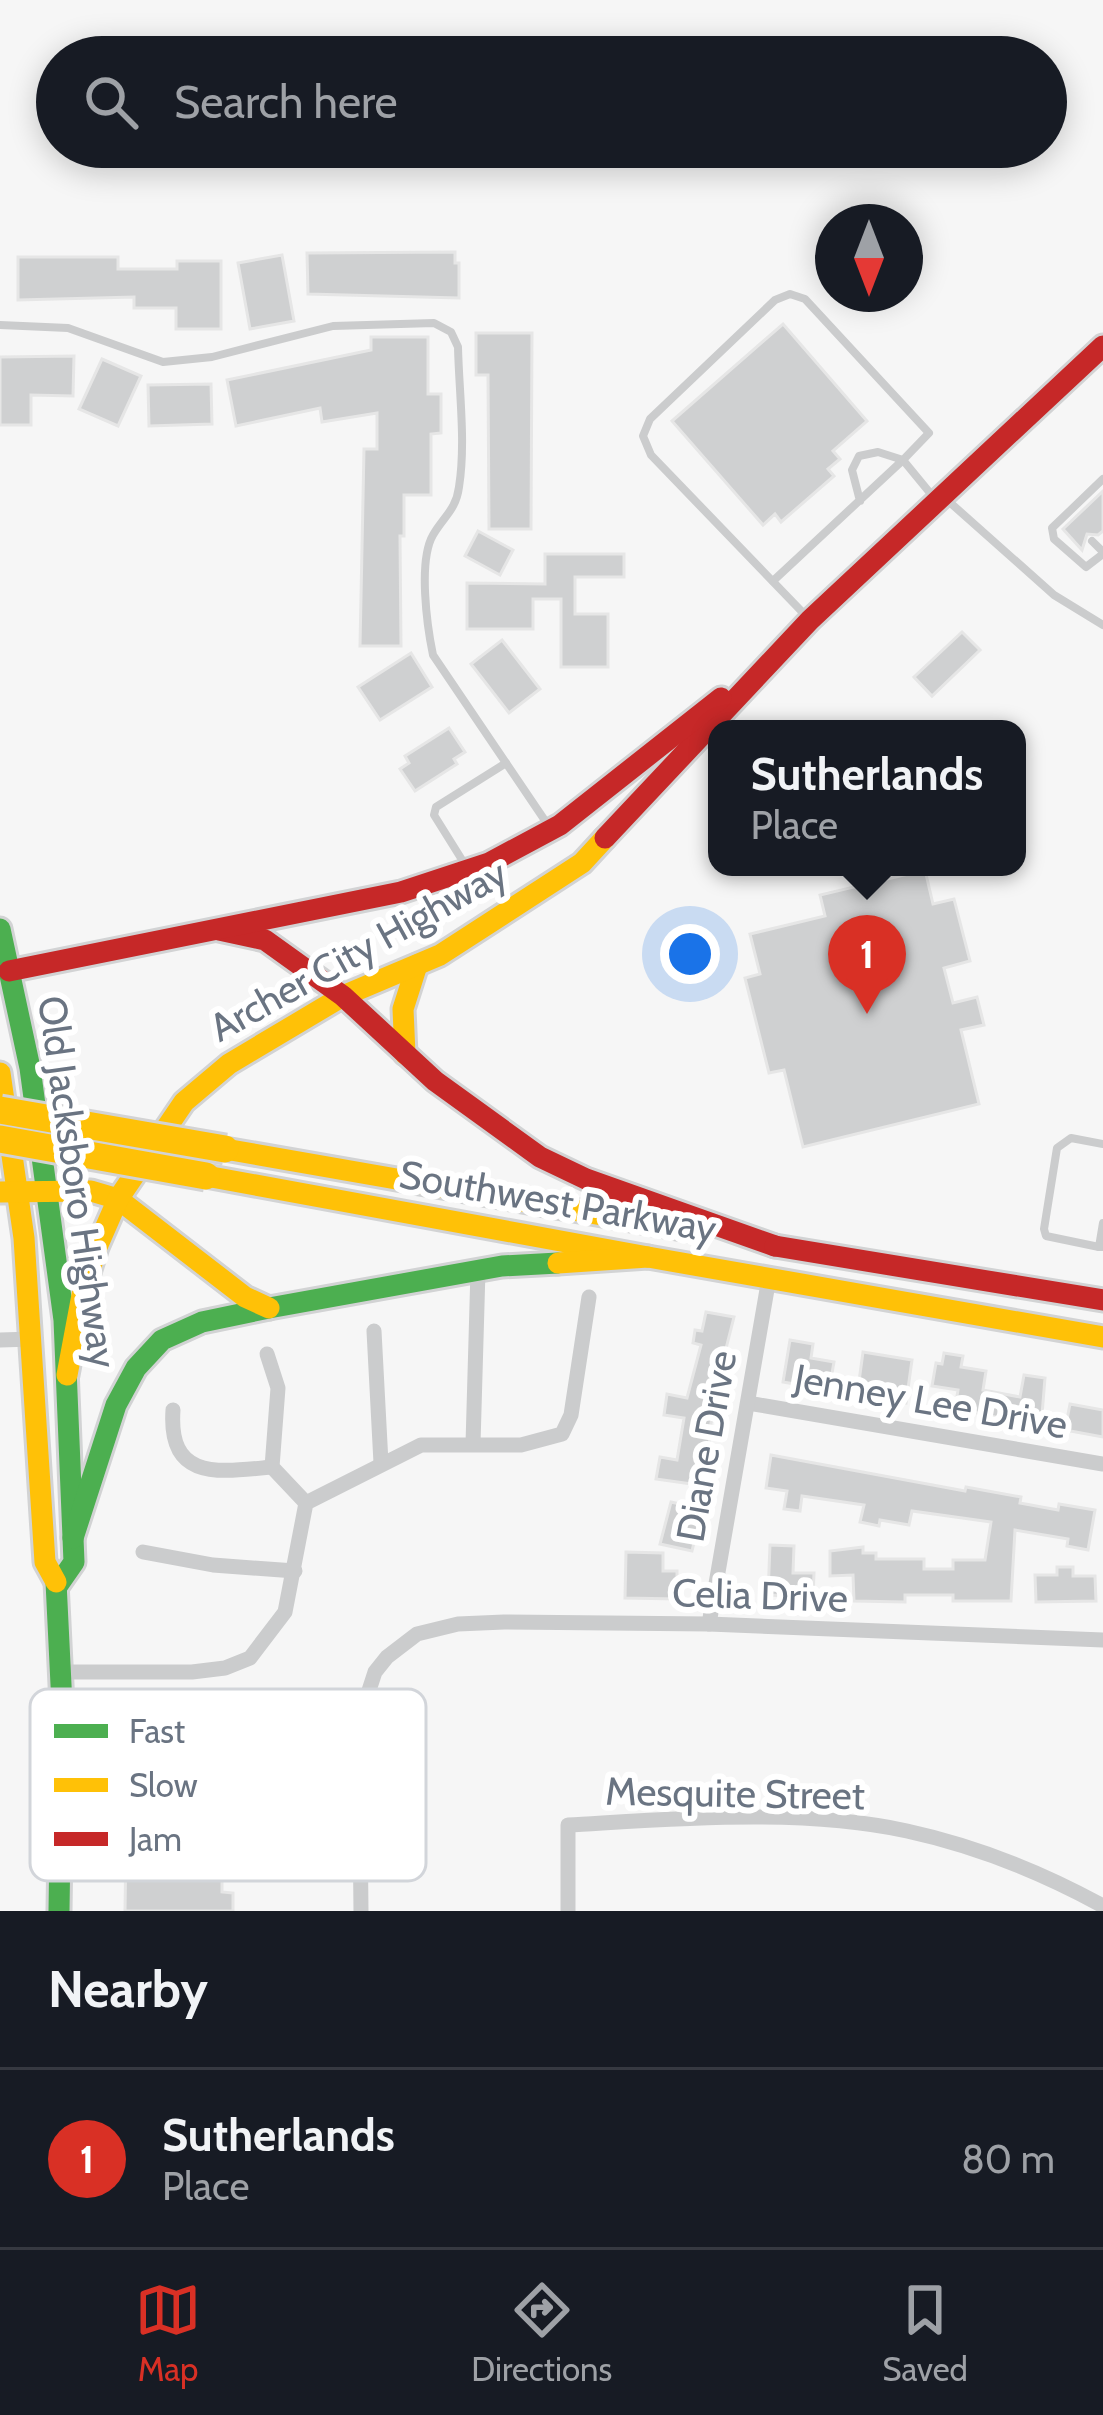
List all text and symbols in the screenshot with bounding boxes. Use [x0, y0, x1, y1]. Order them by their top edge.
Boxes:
search box [36, 36, 1067, 168]
icon: search [78, 69, 144, 135]
text: Search here [174, 75, 398, 129]
north arrow [815, 204, 923, 312]
popup [708, 720, 1026, 876]
text: Sutherlands [751, 747, 983, 801]
text: Place [751, 801, 838, 849]
street label: Archer City Highway [201, 848, 515, 1052]
pin: 1 [828, 915, 906, 1014]
your location [660, 924, 720, 984]
street label: Old Jacksboro Highway [28, 993, 128, 1372]
street label: Southwest Parkway [396, 1150, 720, 1253]
street label: Diane Drive [666, 1347, 746, 1545]
street label: Jenney Lee Drive [790, 1353, 1071, 1449]
street label: Celia Drive [671, 1568, 849, 1622]
legend [30, 1689, 426, 1881]
text: Fast [129, 1711, 185, 1751]
text: Slow [129, 1765, 198, 1805]
street label: Mesquite Street [605, 1767, 865, 1819]
text: Jam [128, 1819, 182, 1859]
text: Nearby [48, 1958, 208, 2020]
text: Sutherlands [162, 2108, 395, 2162]
text: 1 [80, 2135, 94, 2183]
text: 80 m [961, 2135, 1055, 2183]
text: Place [162, 2162, 249, 2210]
tab: Map [135, 2277, 201, 2389]
tab: Directions [471, 2277, 612, 2389]
tab: Saved [882, 2277, 968, 2389]

